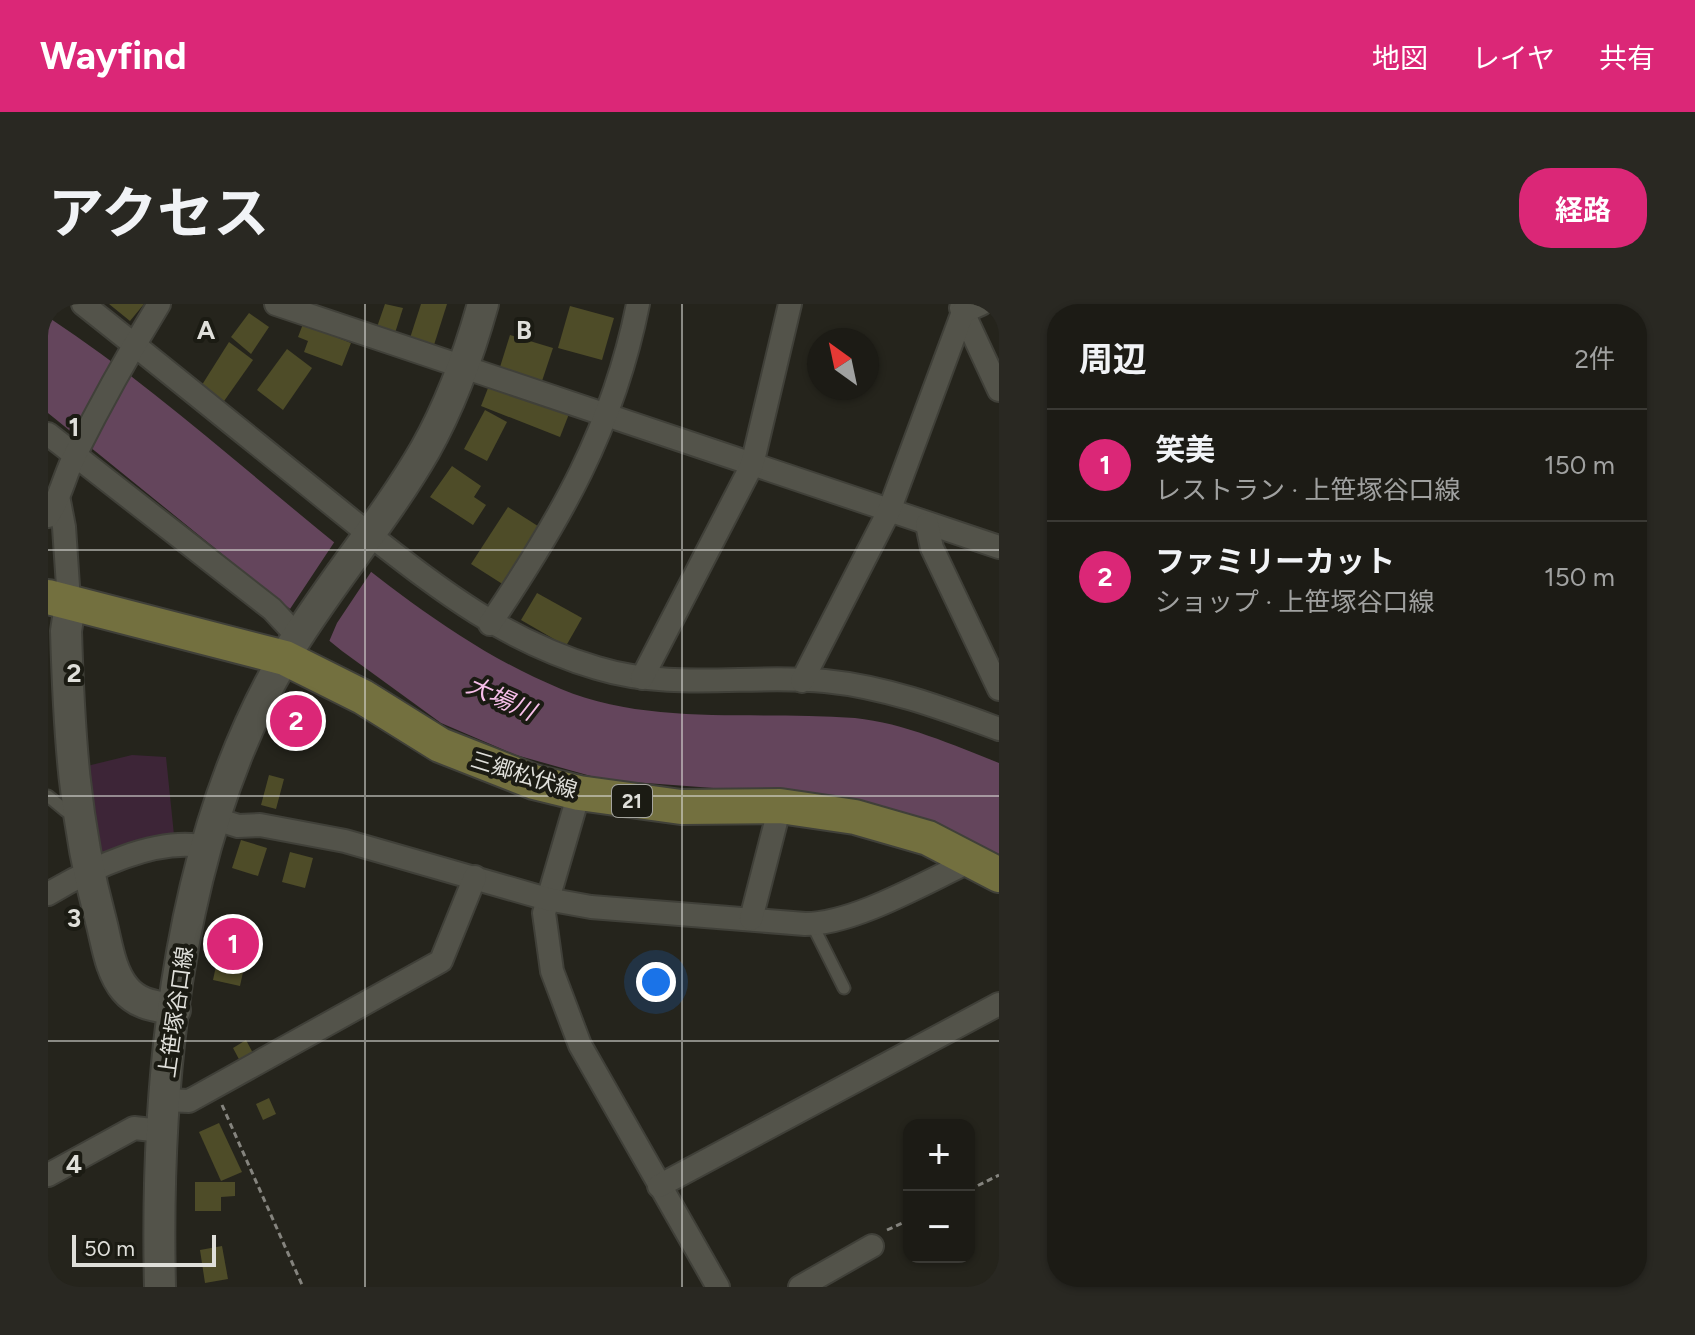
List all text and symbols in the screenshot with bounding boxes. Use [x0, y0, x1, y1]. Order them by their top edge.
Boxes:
text: Wayfind [40, 33, 187, 79]
text: 地図 [1372, 41, 1428, 75]
text: レイヤ [1472, 41, 1555, 75]
text: 共有 [1599, 41, 1655, 75]
button: 経路 [1519, 168, 1647, 248]
text: アクセス [48, 180, 269, 247]
text: A [197, 314, 216, 346]
text: B [516, 314, 532, 346]
north arrow [807, 328, 879, 400]
text: 周辺 [1079, 339, 1147, 380]
text: 2件 [1574, 343, 1615, 375]
text: 1 [69, 411, 79, 443]
text: 笑美 [1155, 431, 1215, 468]
text: 1 [1100, 449, 1110, 481]
text: 150 m [1544, 449, 1615, 481]
text: レストラン · 上笹塚谷口線 [1155, 474, 1460, 506]
text: ファミリーカット [1155, 543, 1395, 580]
text: 2 [1097, 561, 1113, 593]
text: 150 m [1544, 561, 1615, 593]
text: ショップ · 上笹塚谷口線 [1155, 586, 1434, 618]
text: 2 [66, 657, 82, 689]
water label: 大場川 [462, 670, 543, 727]
pin: 2 [270, 691, 322, 751]
street label: 三郷松伏線 [467, 746, 581, 804]
road number: 21 [612, 785, 652, 817]
text: 3 [67, 902, 81, 934]
pin: 1 [207, 914, 259, 974]
street label: 上笹塚谷口線 [153, 945, 199, 1079]
your location [636, 962, 676, 1002]
map controls [903, 1119, 975, 1263]
button: + [903, 1119, 975, 1191]
text: 4 [66, 1148, 82, 1180]
button: − [903, 1191, 975, 1263]
scale bar [72, 1231, 216, 1267]
text: 50 m [84, 1235, 135, 1262]

